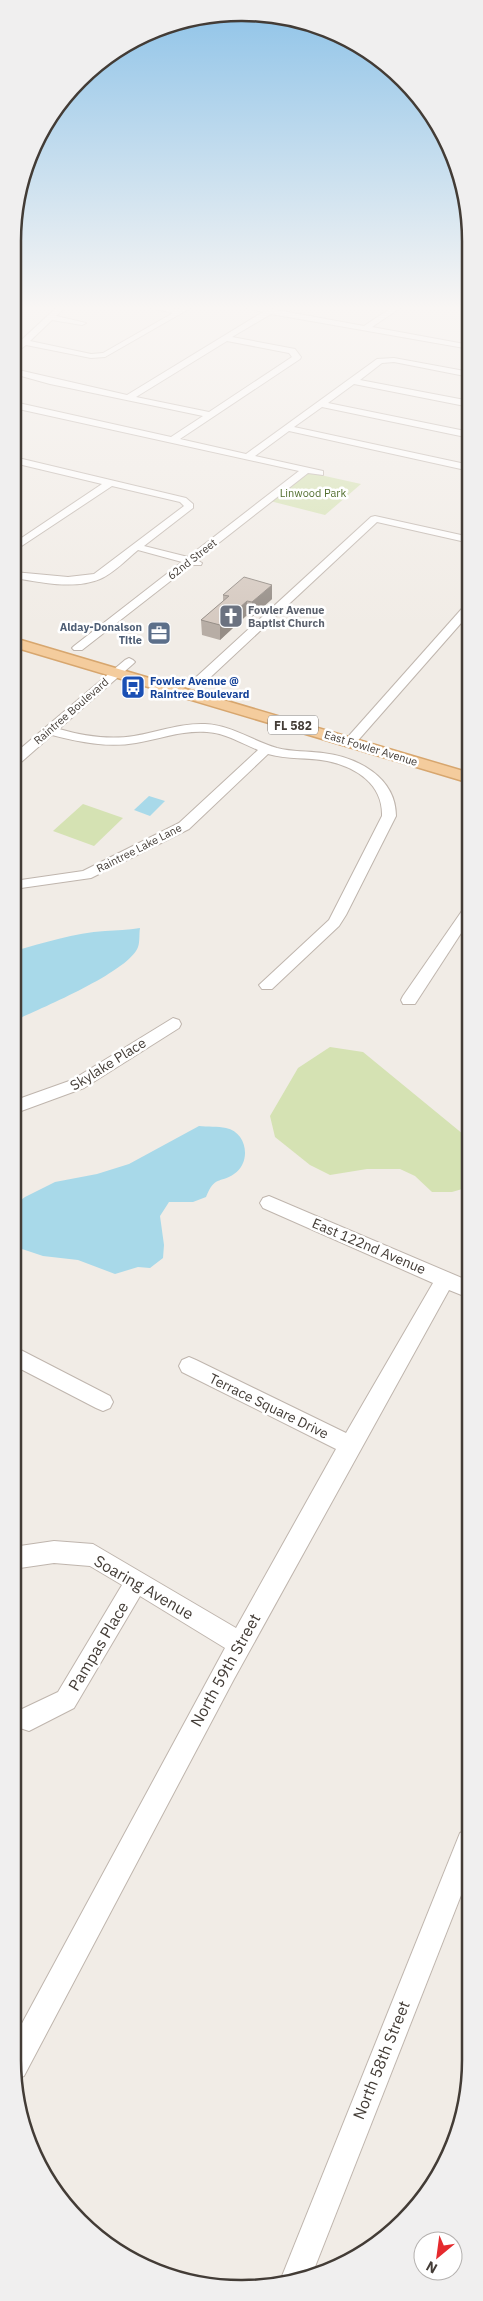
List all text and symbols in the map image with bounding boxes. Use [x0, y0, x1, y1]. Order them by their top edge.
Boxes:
park label: Linwood Park [280, 486, 346, 500]
street label: 62nd Street [165, 535, 220, 583]
church icon: Fowler Avenue Baptist Church [218, 603, 244, 629]
place label: Fowler Avenue Baptist Church [248, 603, 325, 630]
place label: Alday-Donalson Title [60, 620, 142, 647]
office icon: Alday-Donalson Title [146, 620, 172, 646]
bus stop icon: Fowler Avenue @ Raintree Boulevard [120, 674, 146, 700]
place label: Fowler Avenue @ Raintree Boulevard [150, 674, 250, 701]
street label: Raintree Boulevard [31, 675, 111, 747]
road number: FL 582 [268, 716, 318, 734]
street label: East Fowler Avenue [323, 727, 419, 769]
street label: Raintree Lake Lane [94, 821, 184, 875]
street label: Skylake Place [67, 1033, 150, 1095]
street label: East 122nd Avenue [309, 1214, 429, 1278]
street label: Terrace Square Drive [206, 1369, 332, 1443]
street label: Soaring Avenue [91, 1550, 197, 1624]
street label: Pampas Place [63, 1597, 133, 1694]
street label: North 59th Street [186, 1610, 264, 1730]
street label: North 58th Street [348, 1998, 414, 2122]
north arrow [413, 2231, 463, 2281]
text: N [423, 2257, 440, 2278]

